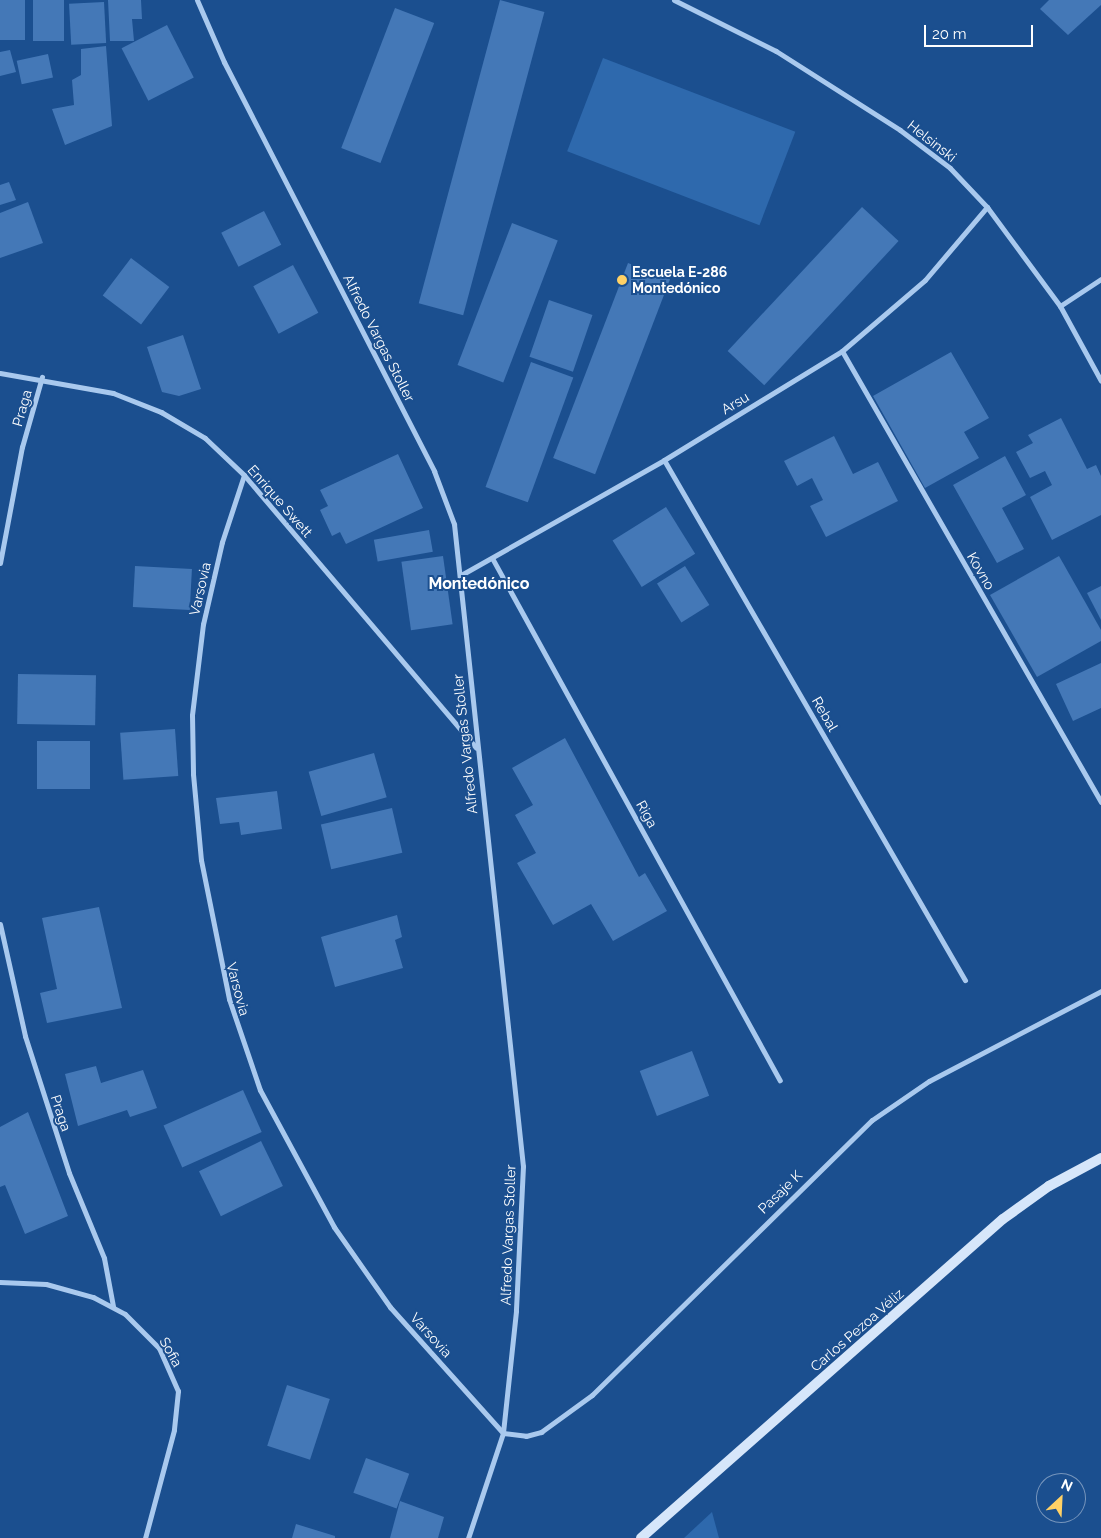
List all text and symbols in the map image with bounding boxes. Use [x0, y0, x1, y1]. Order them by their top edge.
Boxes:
scale bar [926, 15, 1035, 47]
text: 20 m [932, 25, 967, 43]
street label: Helsinski [904, 117, 960, 165]
place label: Escuela E-286 Montedónico [632, 264, 727, 296]
street label: Alfredo Vargas Stoller [339, 271, 419, 405]
marker: Escuela E-286 Montedónico [616, 274, 628, 286]
street label: Praga [9, 388, 35, 428]
street label: Arsu [718, 388, 752, 418]
street label: Enrique Swett [244, 461, 316, 541]
street label: Kovno [964, 549, 998, 593]
street label: Varsovia [186, 561, 214, 617]
district label: Montedónico [428, 574, 530, 594]
street label: Alfredo Vargas Stoller [449, 673, 481, 815]
street label: Rebal [808, 694, 842, 734]
street label: Riga [633, 798, 661, 830]
street label: Varsovia [223, 961, 253, 1017]
street label: Praga [47, 1093, 75, 1133]
street label: Alfredo Vargas Stoller [497, 1164, 519, 1306]
street label: Pasaje K [755, 1167, 805, 1217]
street label: Carlos Pezoa Véliz [807, 1285, 907, 1375]
street label: Varsovia [407, 1309, 455, 1361]
street label: Sofia [156, 1334, 186, 1370]
north arrow [1036, 1473, 1086, 1523]
text: N [1059, 1476, 1075, 1495]

